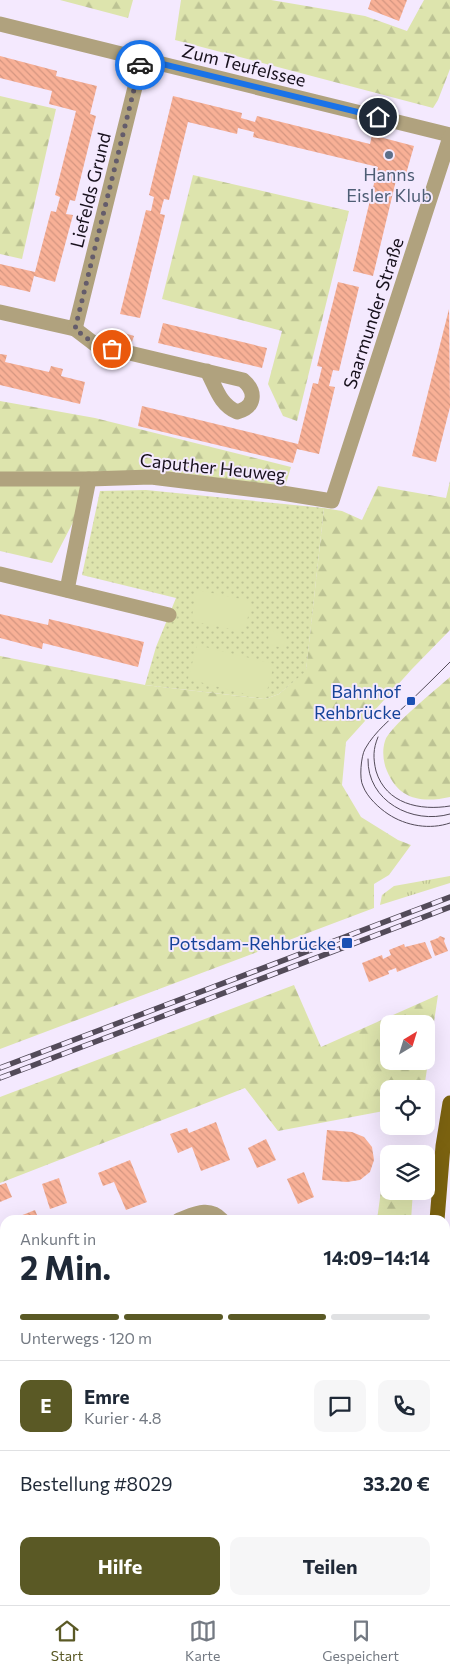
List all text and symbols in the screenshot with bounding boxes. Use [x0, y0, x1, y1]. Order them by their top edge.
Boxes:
street label: Zum Teufelssee [180, 39, 308, 91]
courier [115, 40, 165, 90]
icon: car [126, 51, 154, 79]
pin [357, 96, 399, 138]
icon: home [364, 103, 392, 131]
street label: Liefelds Grund [65, 130, 115, 250]
marker: Hanns Eisler Klub [383, 149, 395, 161]
place label: Hanns Eisler Klub [346, 163, 432, 206]
street label: Saarmunder Straße [338, 235, 408, 391]
pin [91, 328, 133, 370]
icon: bag [98, 335, 126, 363]
street label: Caputher Heuweg [139, 448, 287, 486]
place label: Bahnhof Rehbrücke [314, 680, 402, 723]
marker: Bahnhof Rehbrücke [405, 695, 417, 707]
place label: Potsdam-Rehbrücke [169, 932, 336, 954]
marker: Potsdam-Rehbrücke [340, 936, 354, 950]
north arrow [380, 1015, 435, 1070]
map controls [380, 1015, 435, 1200]
button: locate [380, 1080, 435, 1135]
button: layers [380, 1145, 435, 1200]
text: Ankunft in [20, 1229, 96, 1248]
text: 14:09–14:14 [323, 1246, 430, 1269]
text: 2 Min. [20, 1247, 111, 1287]
text: Unterwegs · 120 m [20, 1328, 152, 1347]
button: chat [314, 1380, 366, 1432]
button: phone [378, 1380, 430, 1432]
text: Emre [84, 1385, 130, 1408]
text: E [40, 1394, 52, 1417]
text: Kurier · 4.8 [84, 1408, 161, 1427]
text: Bestellung #8029 [20, 1472, 173, 1495]
text: 33.20 € [363, 1472, 430, 1495]
button: Hilfe [20, 1537, 220, 1595]
button: Teilen [230, 1537, 430, 1595]
tab: Start [51, 1617, 83, 1664]
tab: Karte [185, 1617, 220, 1664]
tab: Gespeichert [322, 1617, 399, 1664]

